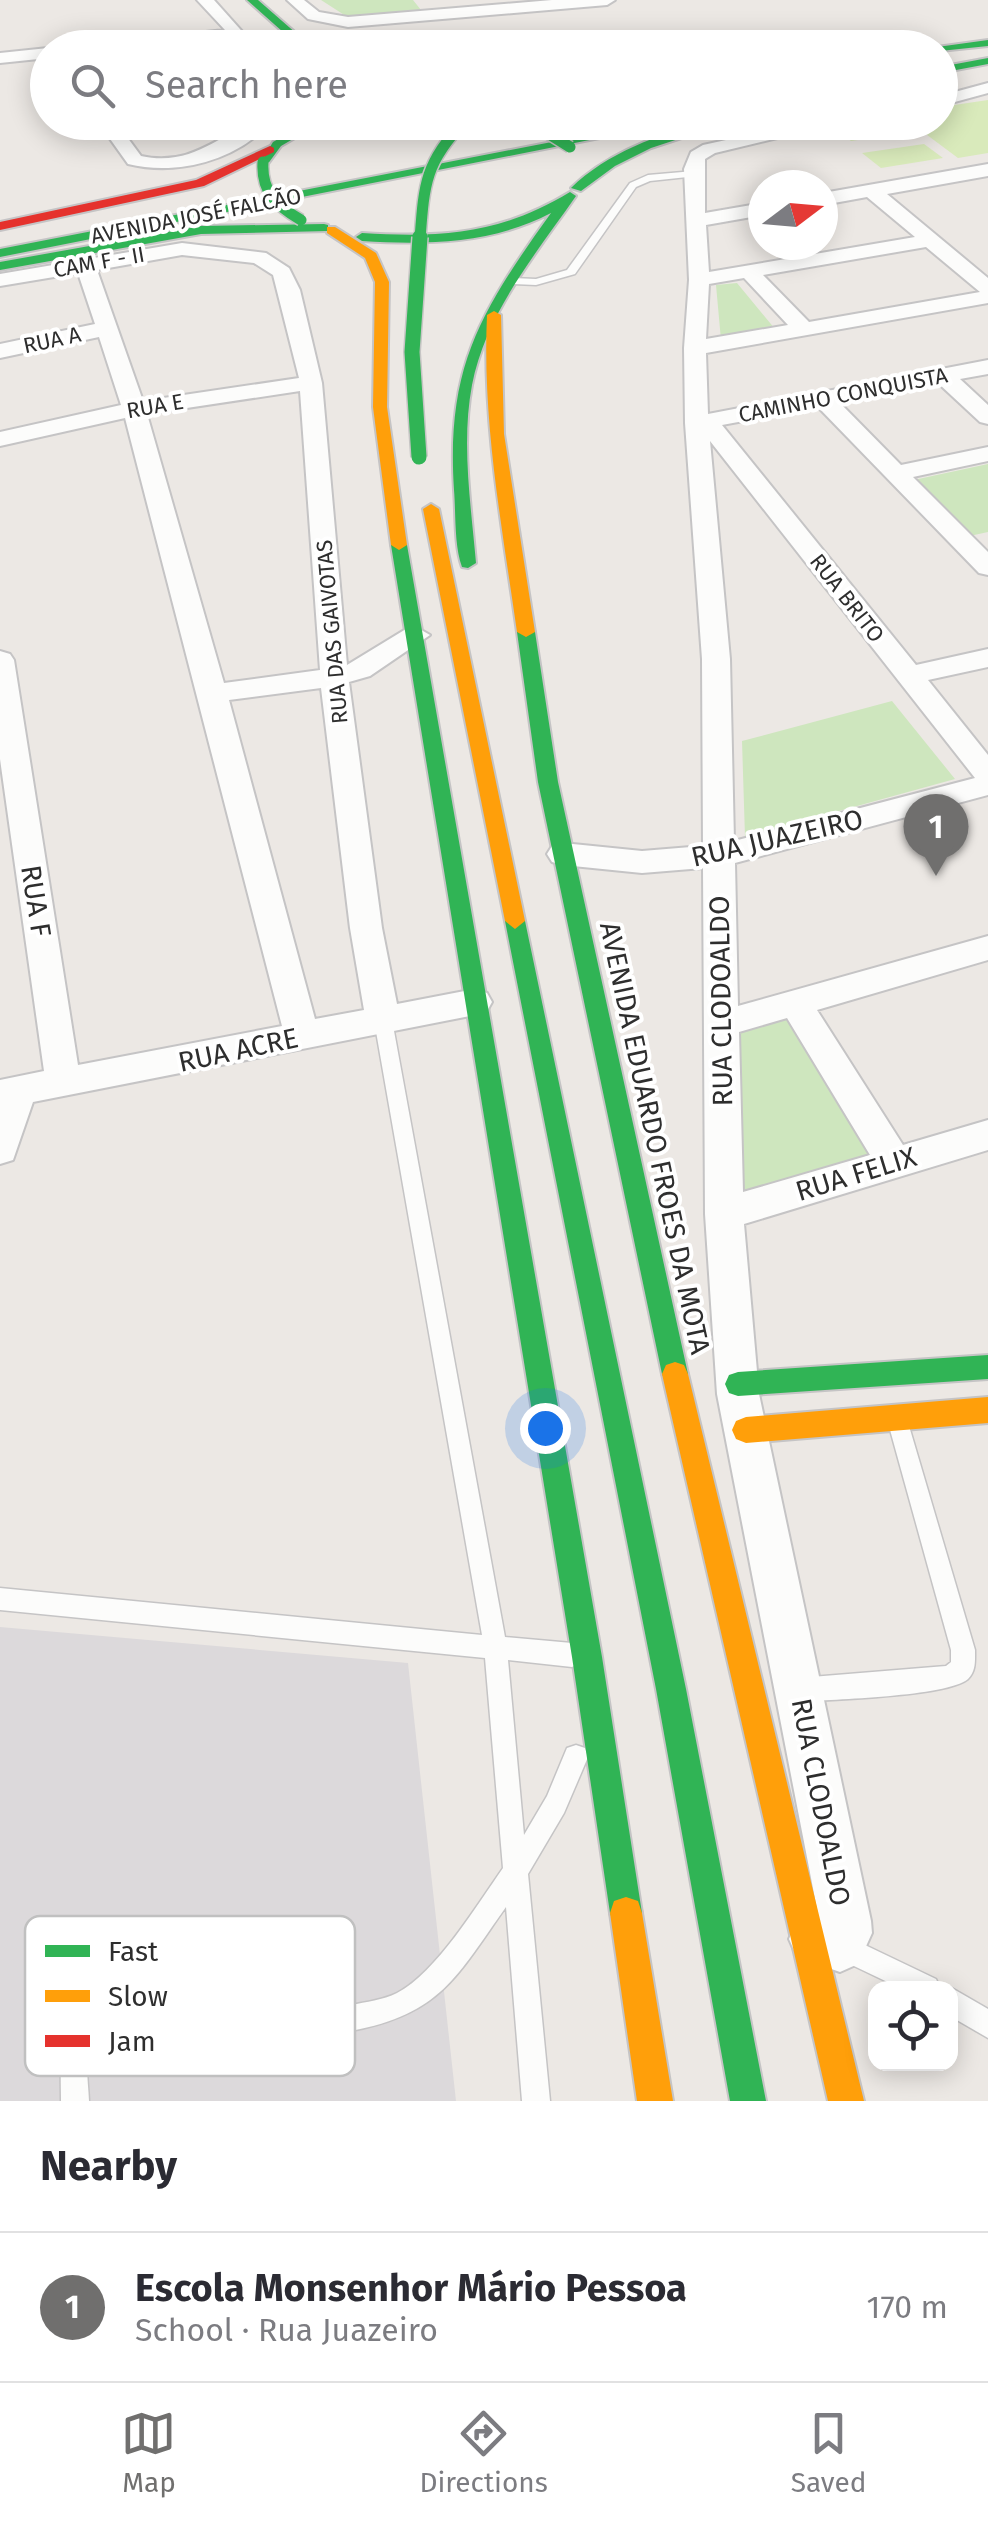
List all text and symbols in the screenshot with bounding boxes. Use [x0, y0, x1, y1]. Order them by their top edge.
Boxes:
search box [30, 30, 958, 140]
icon: search [65, 58, 120, 113]
text: Search here [145, 62, 348, 108]
north arrow [748, 170, 838, 260]
street label: AVENIDA JOSÉ FALCÃO [88, 182, 304, 250]
street label: CAM F - II [51, 241, 147, 283]
street label: RUA A [21, 321, 84, 359]
street label: CAMINHO CONQUISTA [736, 361, 950, 429]
street label: RUA E [124, 388, 186, 424]
street label: RUA DAS GAIVOTAS [311, 539, 353, 725]
street label: RUA BRITO [804, 548, 890, 648]
pin: 1 [904, 794, 968, 876]
street label: RUA JUAZEIRO [688, 802, 866, 874]
street label: RUA F [14, 863, 58, 939]
street label: RUA CLODOALDO [703, 895, 739, 1107]
street label: AVENIDA EDUARDO FROES DA MOTA [593, 919, 717, 1357]
street label: RUA ACRE [175, 1021, 301, 1079]
street label: RUA FELIX [792, 1140, 920, 1208]
your location [520, 1403, 571, 1454]
street label: RUA CLODOALDO [785, 1695, 857, 1909]
legend [25, 1916, 355, 2076]
text: Fast [108, 1935, 159, 1968]
text: Slow [108, 1980, 168, 2013]
map controls [868, 1981, 958, 2071]
button: locate [868, 1981, 958, 2071]
text: Jam [108, 2025, 156, 2058]
text: Nearby [40, 2141, 177, 2191]
text: Escola Monsenhor Mário Pessoa [135, 2265, 687, 2311]
text: 1 [65, 2288, 80, 2326]
text: 170 m [867, 2288, 948, 2326]
text: School · Rua Juazeiro [135, 2311, 438, 2349]
tab: Map [121, 2406, 176, 2499]
tab: Directions [419, 2406, 548, 2499]
tab: Saved [791, 2406, 867, 2499]

